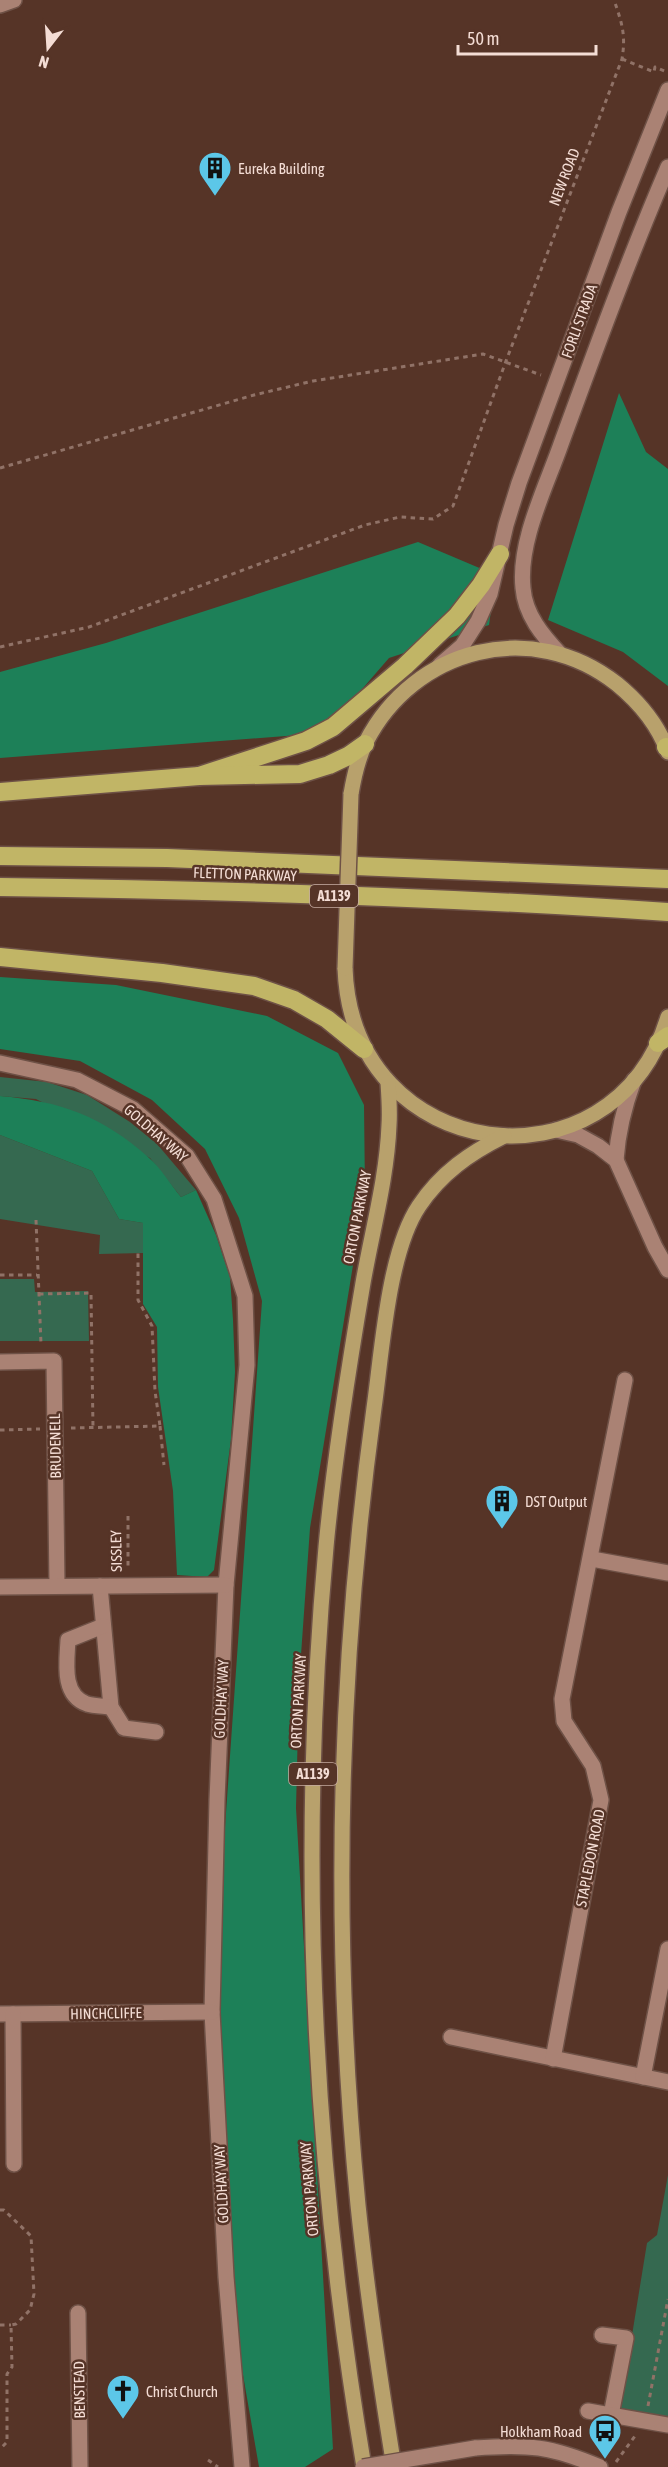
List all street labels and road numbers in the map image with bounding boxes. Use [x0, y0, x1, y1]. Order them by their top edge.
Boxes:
street label: NEW ROAD [545, 146, 583, 208]
street label: FORLI STRADA [558, 281, 600, 360]
street label: FLETTON PARKWAY [193, 864, 297, 884]
road number: A1139 [310, 885, 358, 907]
street label: GOLDHAY WAY [121, 1101, 192, 1165]
street label: ORTON PARKWAY [340, 1168, 374, 1265]
street label: BRUDENELL [46, 1413, 64, 1479]
street label: SISSLEY [107, 1530, 125, 1572]
street label: ORTON PARKWAY [287, 1653, 309, 1749]
street label: GOLDHAY WAY [210, 1659, 232, 1739]
road number: A1139 [289, 1763, 337, 1785]
street label: STAPLEDON ROAD [572, 1808, 608, 1908]
street label: HINCHCLIFFE [70, 2004, 143, 2022]
street label: ORTON PARKWAY [296, 2141, 322, 2237]
street label: GOLDHAY WAY [210, 2144, 232, 2224]
street label: BENSTEAD [70, 2361, 88, 2419]

